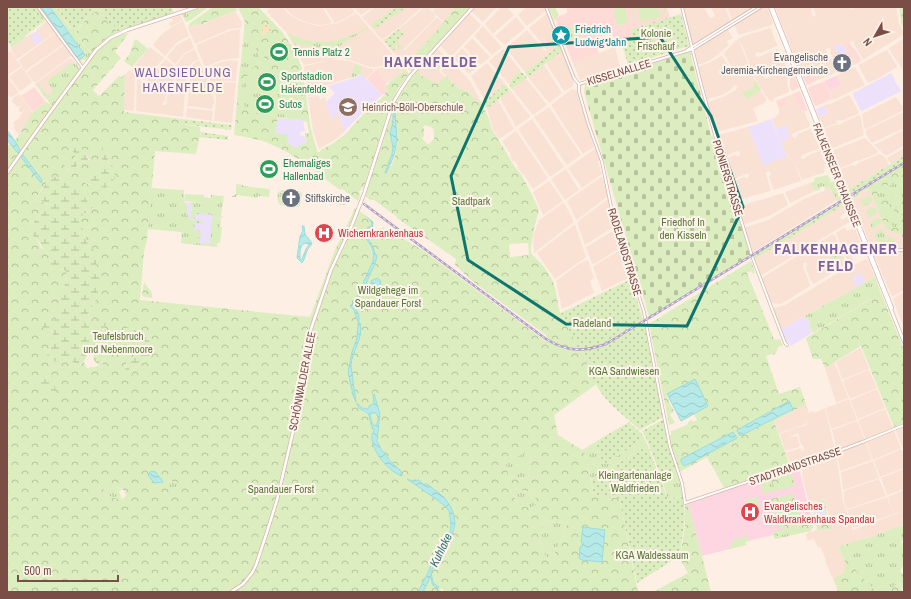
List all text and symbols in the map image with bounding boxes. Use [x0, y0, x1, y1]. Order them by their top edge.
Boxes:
north arrow [855, 16, 895, 56]
place label: Friedrich Ludwig Jahn [575, 22, 626, 49]
place icon: Friedrich Ludwig Jahn [550, 24, 572, 46]
park label: Kolonie Frischauf [637, 26, 675, 53]
text: N [860, 35, 875, 49]
sports icon: Tennis Platz 2 [268, 41, 290, 63]
place label: Tennis Platz 2 [293, 45, 350, 59]
place label: Evangelische Jeremia-Kirchengemeinde [721, 50, 828, 77]
district label: HAKENFELDE [384, 51, 478, 72]
church icon: Evangelische Jeremia-Kirchengemeinde [831, 52, 853, 74]
street label: KISSELNALLEE [585, 56, 653, 88]
district label: WALDSIEDLUNG HAKENFELDE [135, 64, 231, 96]
place label: Sportstadion Hakenfelde [281, 69, 332, 96]
sports icon: Sportstadion Hakenfelde [256, 71, 278, 93]
sports icon: Sutos [254, 93, 276, 115]
school or university icon: Heinrich-Böll-Oberschule [337, 96, 359, 118]
place label: Sutos [279, 97, 303, 111]
place label: Heinrich-Böll-Oberschule [362, 100, 463, 114]
street label: FALKENSEER CHAUSSEE [810, 121, 864, 229]
street label: PIONIERSTRASSE [710, 138, 746, 218]
place label: Ehemaliges Hallenbad [283, 156, 331, 183]
sports icon: Ehemaliges Hallenbad [258, 158, 280, 180]
church icon: Stiftskirche [280, 187, 302, 209]
place label: Stiftskirche [305, 191, 350, 205]
park label: Stadtpark [452, 194, 491, 208]
street label: RADELANDSTRASSE [605, 206, 645, 298]
park label: Friedhof In den Kisseln [659, 215, 707, 242]
hospital icon: Wichernkrankenhaus [313, 222, 335, 244]
place label: Wichernkrankenhaus [338, 226, 424, 240]
district label: FALKENHAGENER FELD [774, 238, 898, 276]
park label: Wildgehege im Spandauer Forst [355, 283, 422, 310]
park label: Radeland [573, 316, 611, 330]
park label: Teufelsbruch und Nebenmoore [83, 329, 153, 356]
street label: SCHÖNWALDER ALLEE [285, 330, 319, 432]
park label: KGA Sandwiesen [589, 364, 659, 378]
street label: STADTRANDSTRASSE [747, 444, 843, 488]
park label: Kleingartenanlage Waldfrieden [598, 468, 672, 495]
park label: Spandauer Forst [248, 482, 315, 496]
place label: Evangelisches Waldkrankenhaus Spandau [764, 499, 874, 526]
hospital icon: Evangelisches Waldkrankenhaus Spandau [739, 501, 761, 523]
water label: Kuhlake [426, 530, 456, 569]
park label: KGA Waldessaum [616, 548, 688, 562]
scale bar [18, 557, 118, 583]
text: 500 m [24, 563, 51, 579]

